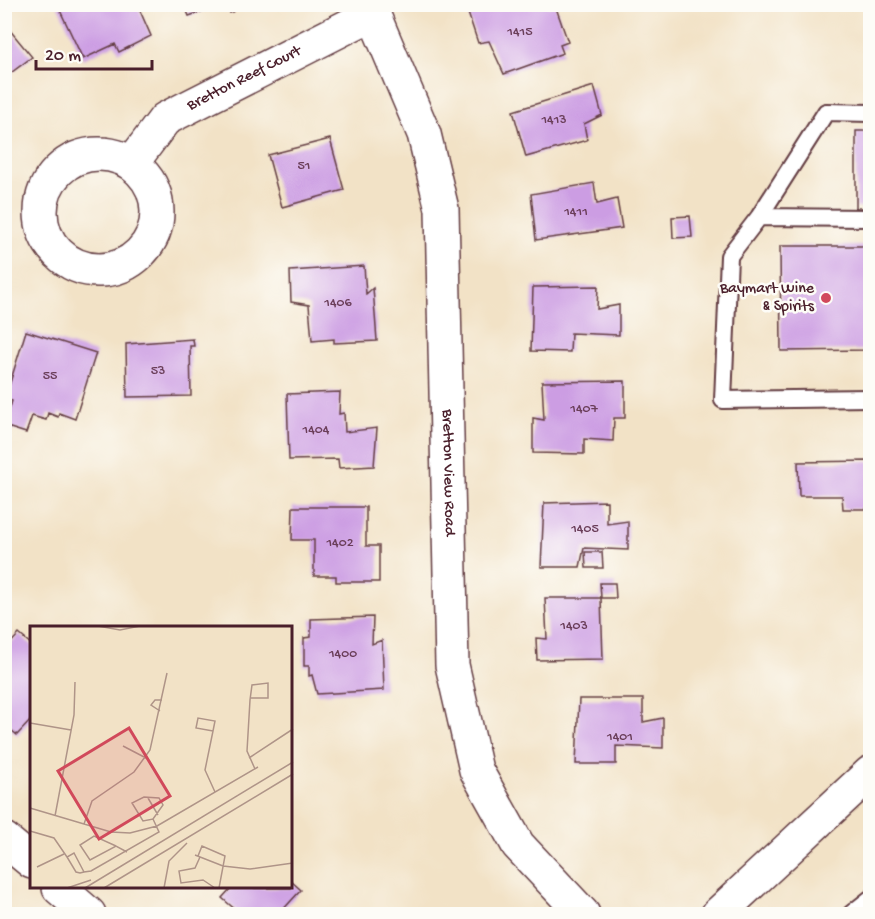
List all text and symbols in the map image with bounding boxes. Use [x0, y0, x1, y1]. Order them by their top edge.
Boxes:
house number: 1415 [506, 24, 533, 41]
scale bar [36, 33, 152, 71]
street label: Bretton Reef Court [183, 41, 306, 116]
text: 20 m [45, 46, 81, 67]
house number: 1413 [540, 112, 567, 129]
house number: 51 [297, 158, 311, 175]
house number: 1411 [563, 204, 588, 221]
place label: Baymart Wine & Spirits [719, 280, 815, 317]
marker: Baymart Wine & Spirits [819, 291, 833, 305]
house number: 1406 [323, 295, 353, 312]
house number: 53 [151, 363, 165, 380]
house number: 55 [43, 368, 57, 385]
house number: 1407 [569, 401, 598, 418]
street label: Bretton View Road [437, 408, 459, 538]
house number: 1404 [302, 422, 330, 439]
house number: 1405 [570, 521, 599, 538]
house number: 1402 [325, 535, 354, 552]
house number: 1403 [559, 618, 588, 635]
inset map [30, 626, 292, 889]
house number: 1400 [328, 646, 357, 663]
house number: 1401 [606, 729, 633, 746]

